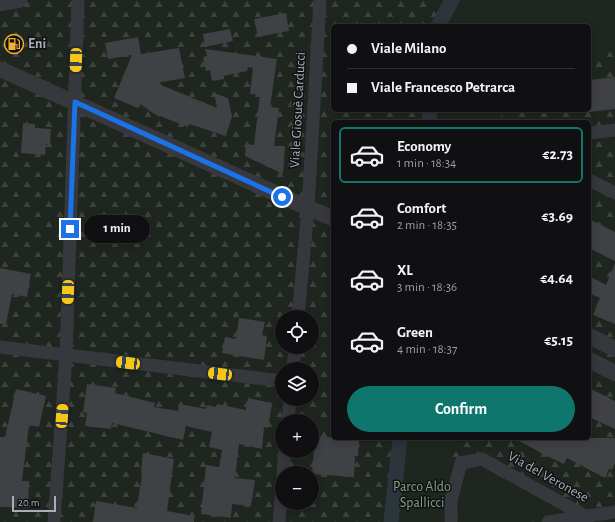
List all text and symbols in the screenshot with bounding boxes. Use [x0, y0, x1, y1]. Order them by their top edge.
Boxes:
fuel station icon: Eni [3, 33, 25, 55]
place label: Eni [28, 37, 46, 51]
text: Viale Milano [371, 41, 447, 56]
car [70, 48, 82, 72]
street label: Viale Giosuè Carducci [288, 52, 308, 168]
text: Viale Francesco Petrarca [371, 80, 515, 95]
icon: car [349, 137, 385, 173]
text: Economy [397, 139, 451, 154]
text: €2.73 [543, 147, 573, 162]
text: 1 min · 18:34 [397, 157, 456, 170]
route start [273, 188, 291, 206]
icon: car [349, 199, 385, 235]
text: Comfort [397, 201, 446, 216]
text: €3.69 [542, 209, 573, 224]
callout: 1 min [84, 215, 150, 243]
text: 2 min · 18:35 [397, 219, 457, 232]
route end [61, 220, 79, 238]
text: 1 min [103, 222, 131, 235]
icon: car [349, 261, 385, 297]
text: XL [397, 263, 413, 278]
text: €4.64 [540, 271, 573, 286]
car [62, 280, 74, 304]
text: 3 min · 18:36 [397, 281, 457, 294]
map controls [275, 310, 319, 510]
button: locate [275, 310, 319, 354]
icon: car [349, 323, 385, 359]
text: Green [397, 325, 433, 340]
text: €5.15 [544, 333, 573, 348]
text: 4 min · 18:37 [397, 343, 457, 356]
car [115, 356, 141, 370]
button: layers [275, 362, 319, 406]
car [207, 367, 233, 381]
button: Confirm [347, 386, 575, 432]
car [55, 404, 69, 428]
button: + [275, 414, 319, 458]
street label: Via del Veronese [505, 449, 591, 505]
button: − [275, 466, 319, 510]
park label: Parco Aldo Spallicci [393, 480, 451, 510]
scale bar [12, 494, 56, 513]
text: 20 m [18, 497, 39, 508]

